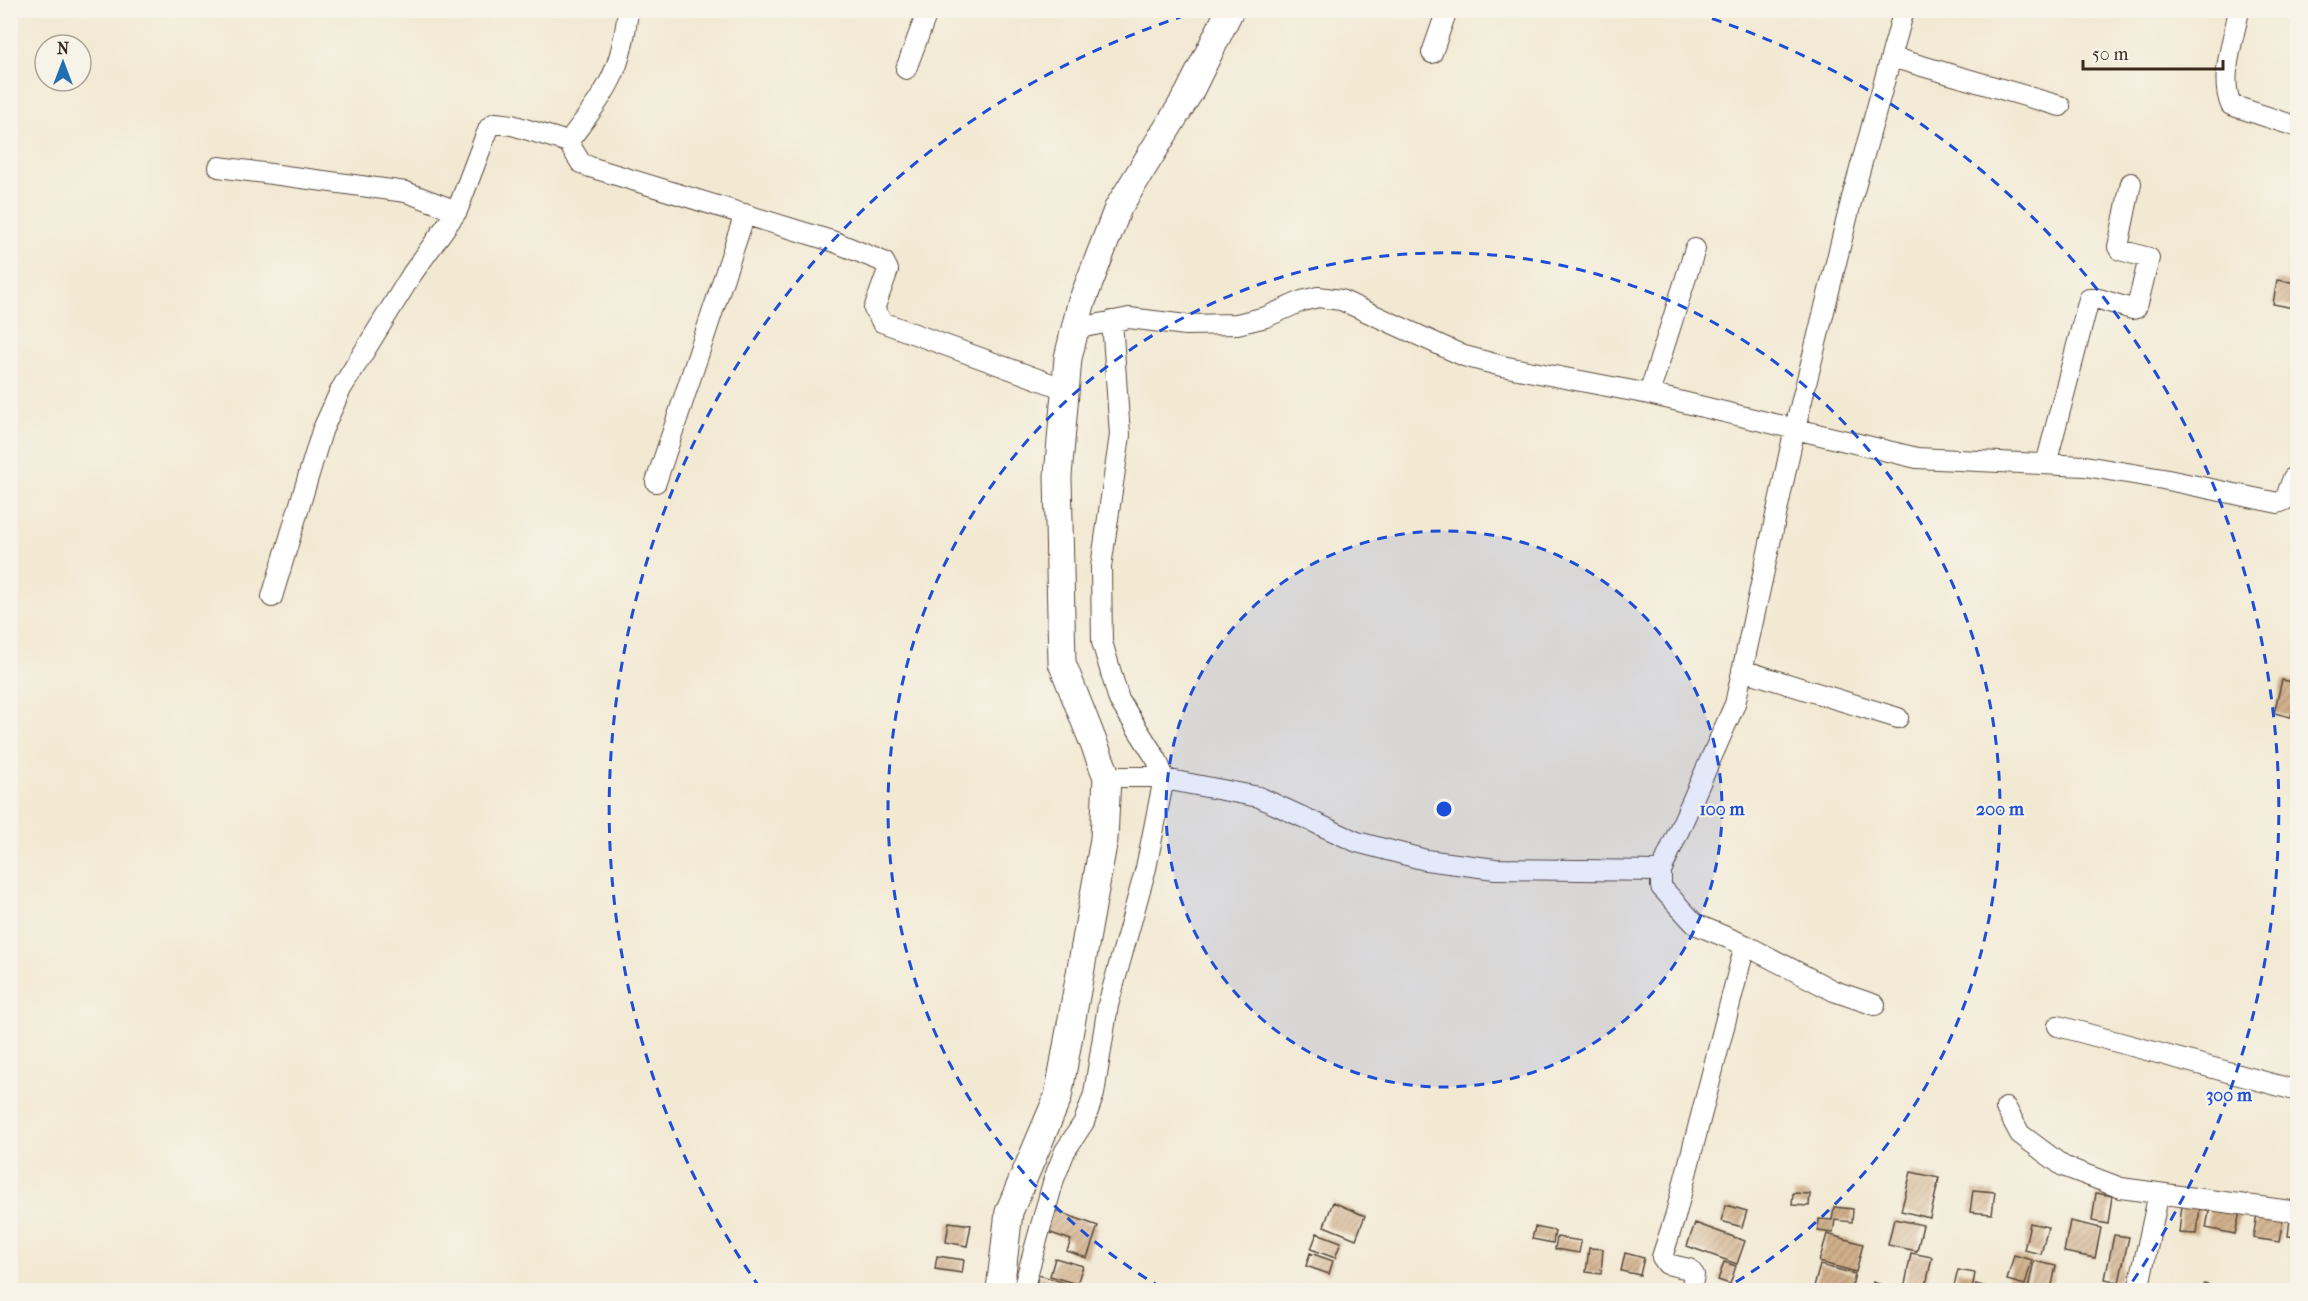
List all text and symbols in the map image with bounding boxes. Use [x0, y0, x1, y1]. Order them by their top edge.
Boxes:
north arrow [33, 33, 93, 93]
scale bar [2083, 33, 2222, 71]
text: N [57, 39, 70, 58]
text: 50 m [2092, 44, 2129, 65]
centre of rings [1434, 799, 1454, 819]
text: 100 m [1699, 799, 1746, 820]
text: 200 m [1976, 799, 2025, 820]
text: 300 m [2206, 1085, 2253, 1106]

